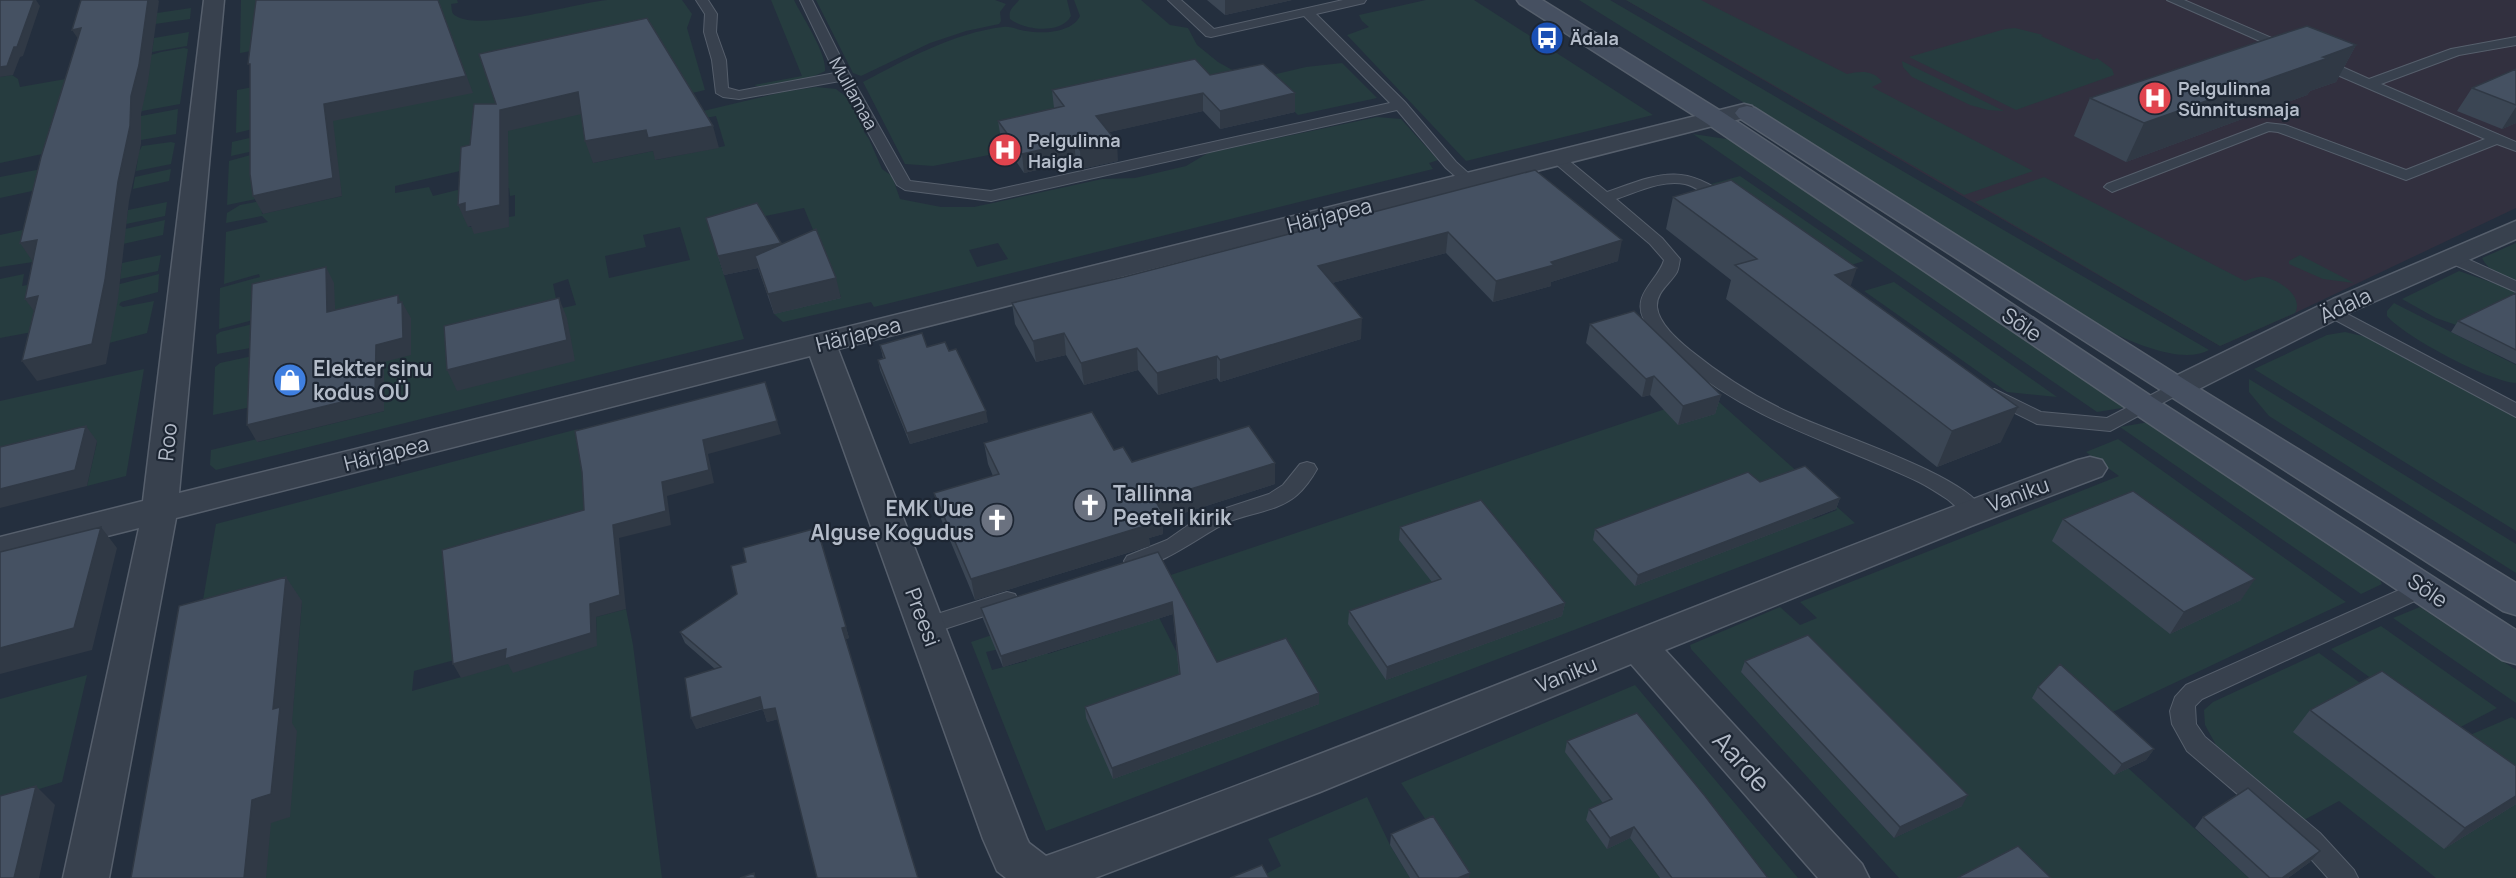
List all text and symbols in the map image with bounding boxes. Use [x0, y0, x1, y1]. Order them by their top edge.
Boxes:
bus stop icon: Ädala [1529, 20, 1565, 56]
place label: Ädala [1570, 26, 1619, 50]
street label: Mullamaa [824, 52, 884, 134]
place label: Pelgulinna Sünnitusmaja [2178, 76, 2300, 121]
hospital icon: Pelgulinna Sünnitusmaja [2137, 80, 2173, 116]
place label: Pelgulinna Haigla [1028, 128, 1121, 173]
hospital icon: Pelgulinna Haigla [987, 132, 1023, 168]
street label: Härjapea [1284, 191, 1374, 239]
street label: Ädala [2315, 281, 2375, 329]
street label: Sõle [1997, 300, 2047, 348]
street label: Härjapea [813, 310, 903, 358]
place label: Elekter sinu kodus OÜ [313, 354, 432, 406]
shop icon: Elekter sinu kodus OÜ [272, 362, 308, 398]
street label: Roo [151, 422, 183, 462]
street label: Härjapea [341, 429, 431, 477]
street label: Vaniku [1983, 470, 2053, 518]
place label: Tallinna Peeteli kirik [1113, 479, 1232, 531]
church icon: Tallinna Peeteli kirik [1072, 487, 1108, 523]
place label: EMK Uue Alguse Kogudus [810, 494, 974, 546]
church icon: EMK Uue Alguse Kogudus [979, 502, 1015, 538]
street label: Sõle [2403, 566, 2453, 614]
street label: Preesi [899, 584, 947, 650]
street label: Vaniku [1531, 649, 1601, 699]
street label: Aarde [1705, 723, 1779, 799]

